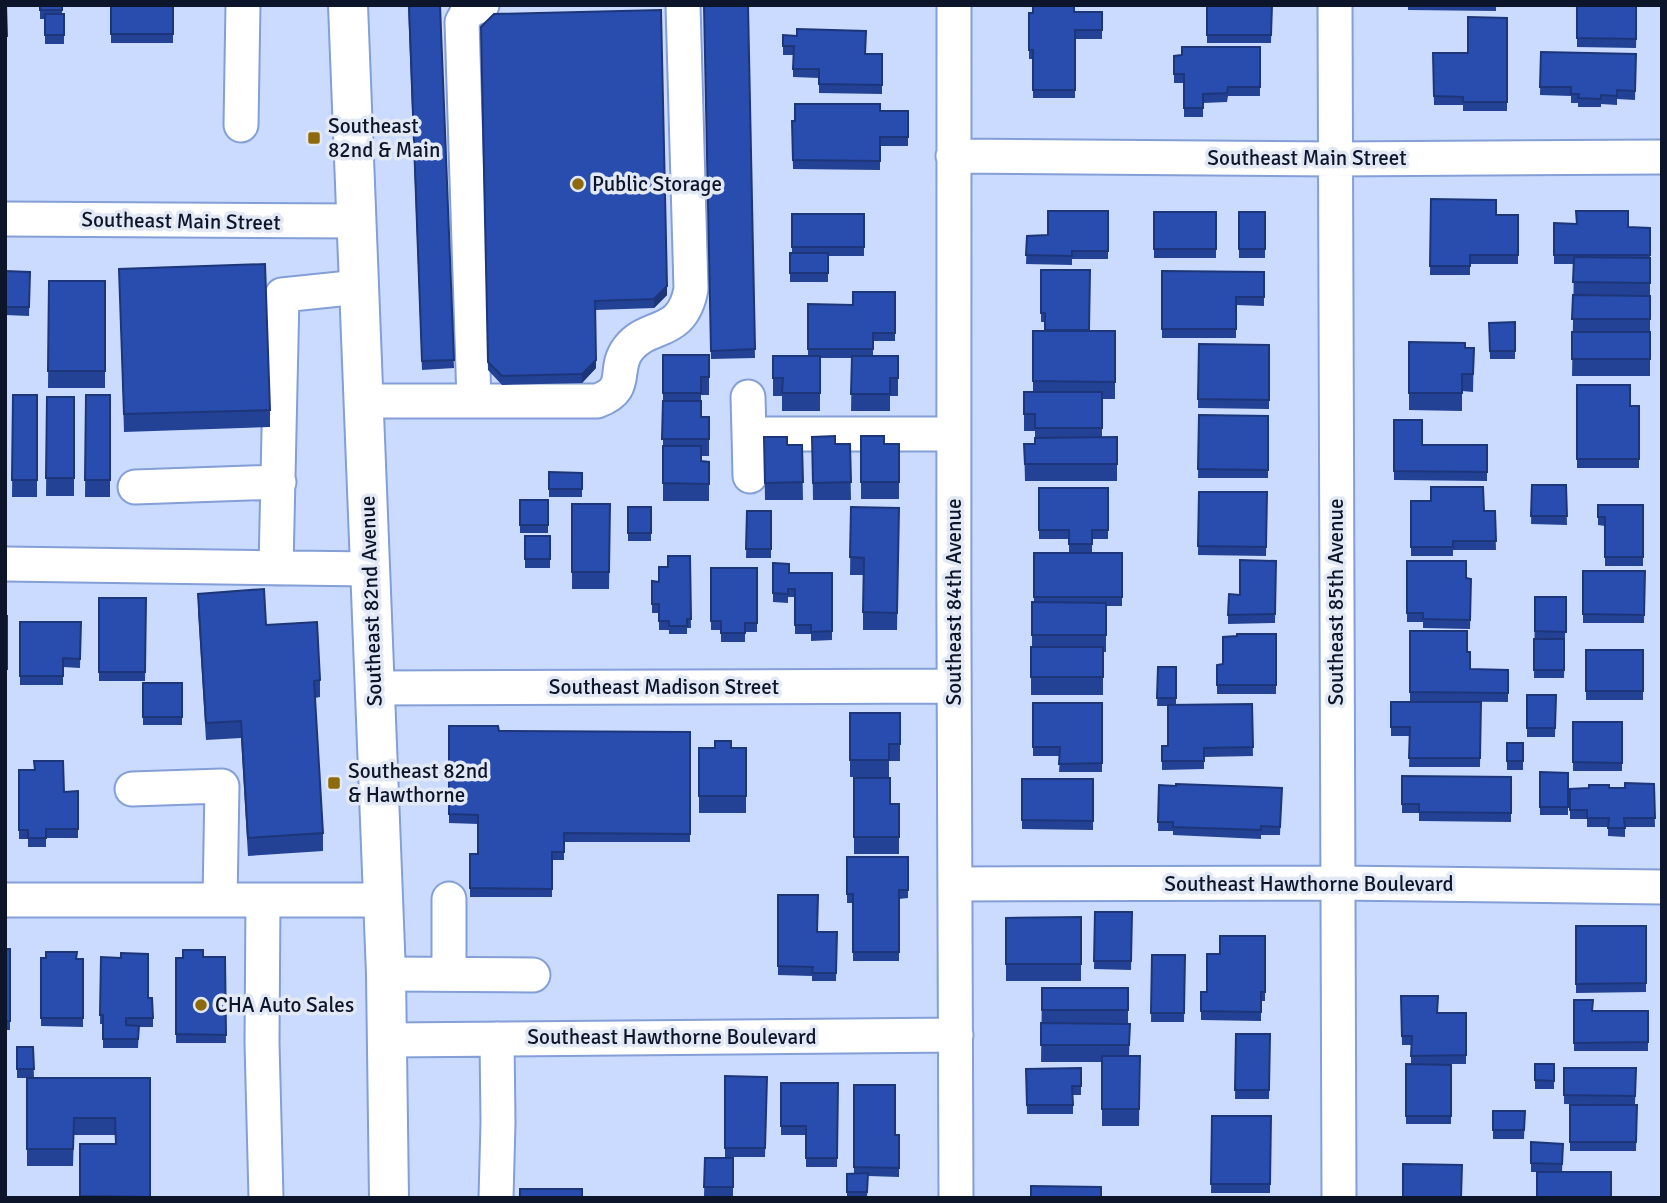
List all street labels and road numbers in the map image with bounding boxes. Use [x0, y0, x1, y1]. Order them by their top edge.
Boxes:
street label: Southeast Main Street [1207, 145, 1407, 171]
street label: Southeast Main Street [81, 206, 281, 236]
street label: Southeast 82nd Avenue [354, 495, 388, 707]
street label: Southeast 84th Avenue [941, 499, 967, 705]
street label: Southeast 85th Avenue [1323, 499, 1349, 705]
street label: Southeast Madison Street [549, 674, 779, 700]
street label: Southeast Hawthorne Boulevard [1164, 871, 1454, 897]
street label: Southeast Hawthorne Boulevard [527, 1024, 817, 1050]

